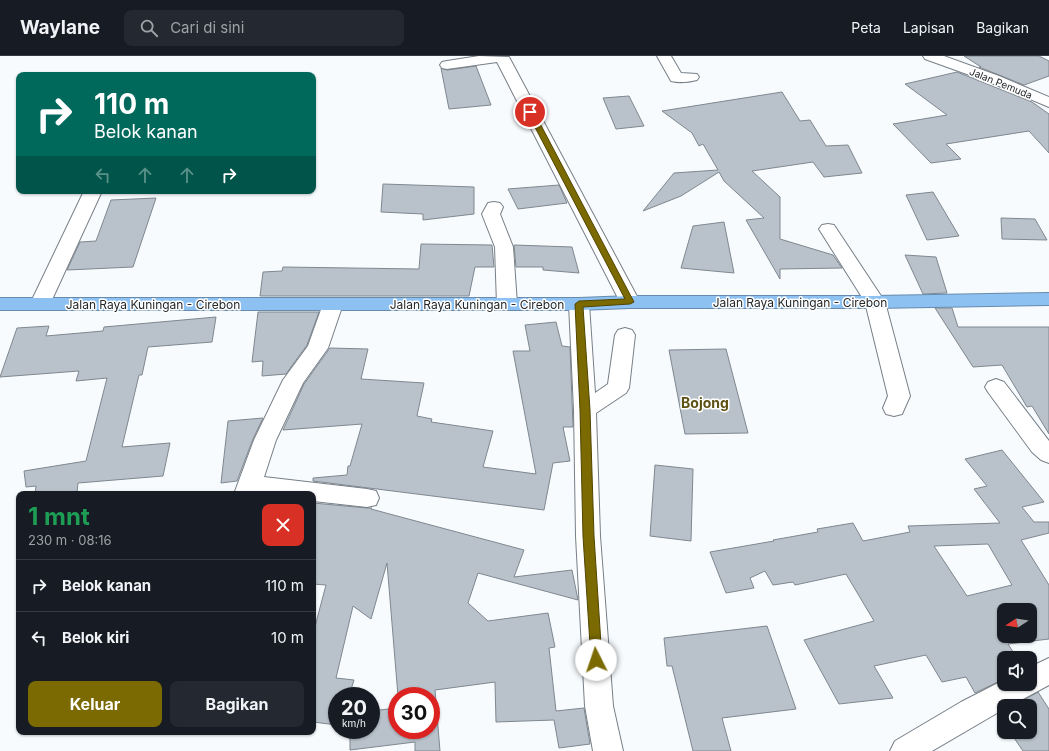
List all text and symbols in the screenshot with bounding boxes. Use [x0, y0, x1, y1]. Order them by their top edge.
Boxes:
search box [124, 10, 404, 46]
text: Waylane [20, 16, 100, 39]
icon: search [138, 17, 160, 39]
text: Cari di sini [170, 18, 244, 37]
text: Peta [851, 19, 881, 36]
text: Lapisan [903, 19, 954, 36]
text: Bagikan [976, 19, 1029, 36]
street label: Jalan Pemuda [968, 65, 1034, 101]
text: 110 m [94, 87, 169, 121]
icon: right [28, 88, 80, 140]
pin [513, 95, 547, 129]
icon: arrive [519, 101, 541, 123]
text: Belok kanan [94, 121, 198, 142]
icon: left [92, 164, 114, 186]
icon: ahead [134, 164, 156, 186]
icon: ahead [176, 164, 198, 186]
icon: right [218, 164, 240, 186]
street label: Jalan Raya Kuningan - Cirebon [713, 295, 887, 310]
street label: Jalan Raya Kuningan - Cirebon [66, 297, 240, 312]
street label: Jalan Raya Kuningan - Cirebon [390, 297, 564, 312]
district label: Bojong [681, 394, 729, 411]
text: 1 mnt [28, 502, 90, 531]
button: close [262, 504, 304, 546]
text: 230 m · 08:16 [28, 532, 112, 548]
icon: right [28, 575, 50, 597]
text: Belok kanan [62, 576, 151, 595]
text: 110 m [265, 576, 304, 595]
north arrow [997, 603, 1037, 643]
map controls [997, 603, 1037, 739]
icon: left [28, 627, 50, 649]
text: Belok kiri [62, 628, 129, 647]
text: 10 m [271, 628, 304, 647]
position arrow [575, 639, 617, 681]
button: sound [997, 651, 1037, 691]
button: Keluar [28, 681, 162, 727]
button: Bagikan [170, 681, 304, 727]
speed limit sign: 30 [388, 687, 440, 739]
text: 20 [341, 696, 367, 720]
button: search [997, 699, 1037, 739]
text: km/h [342, 717, 366, 729]

